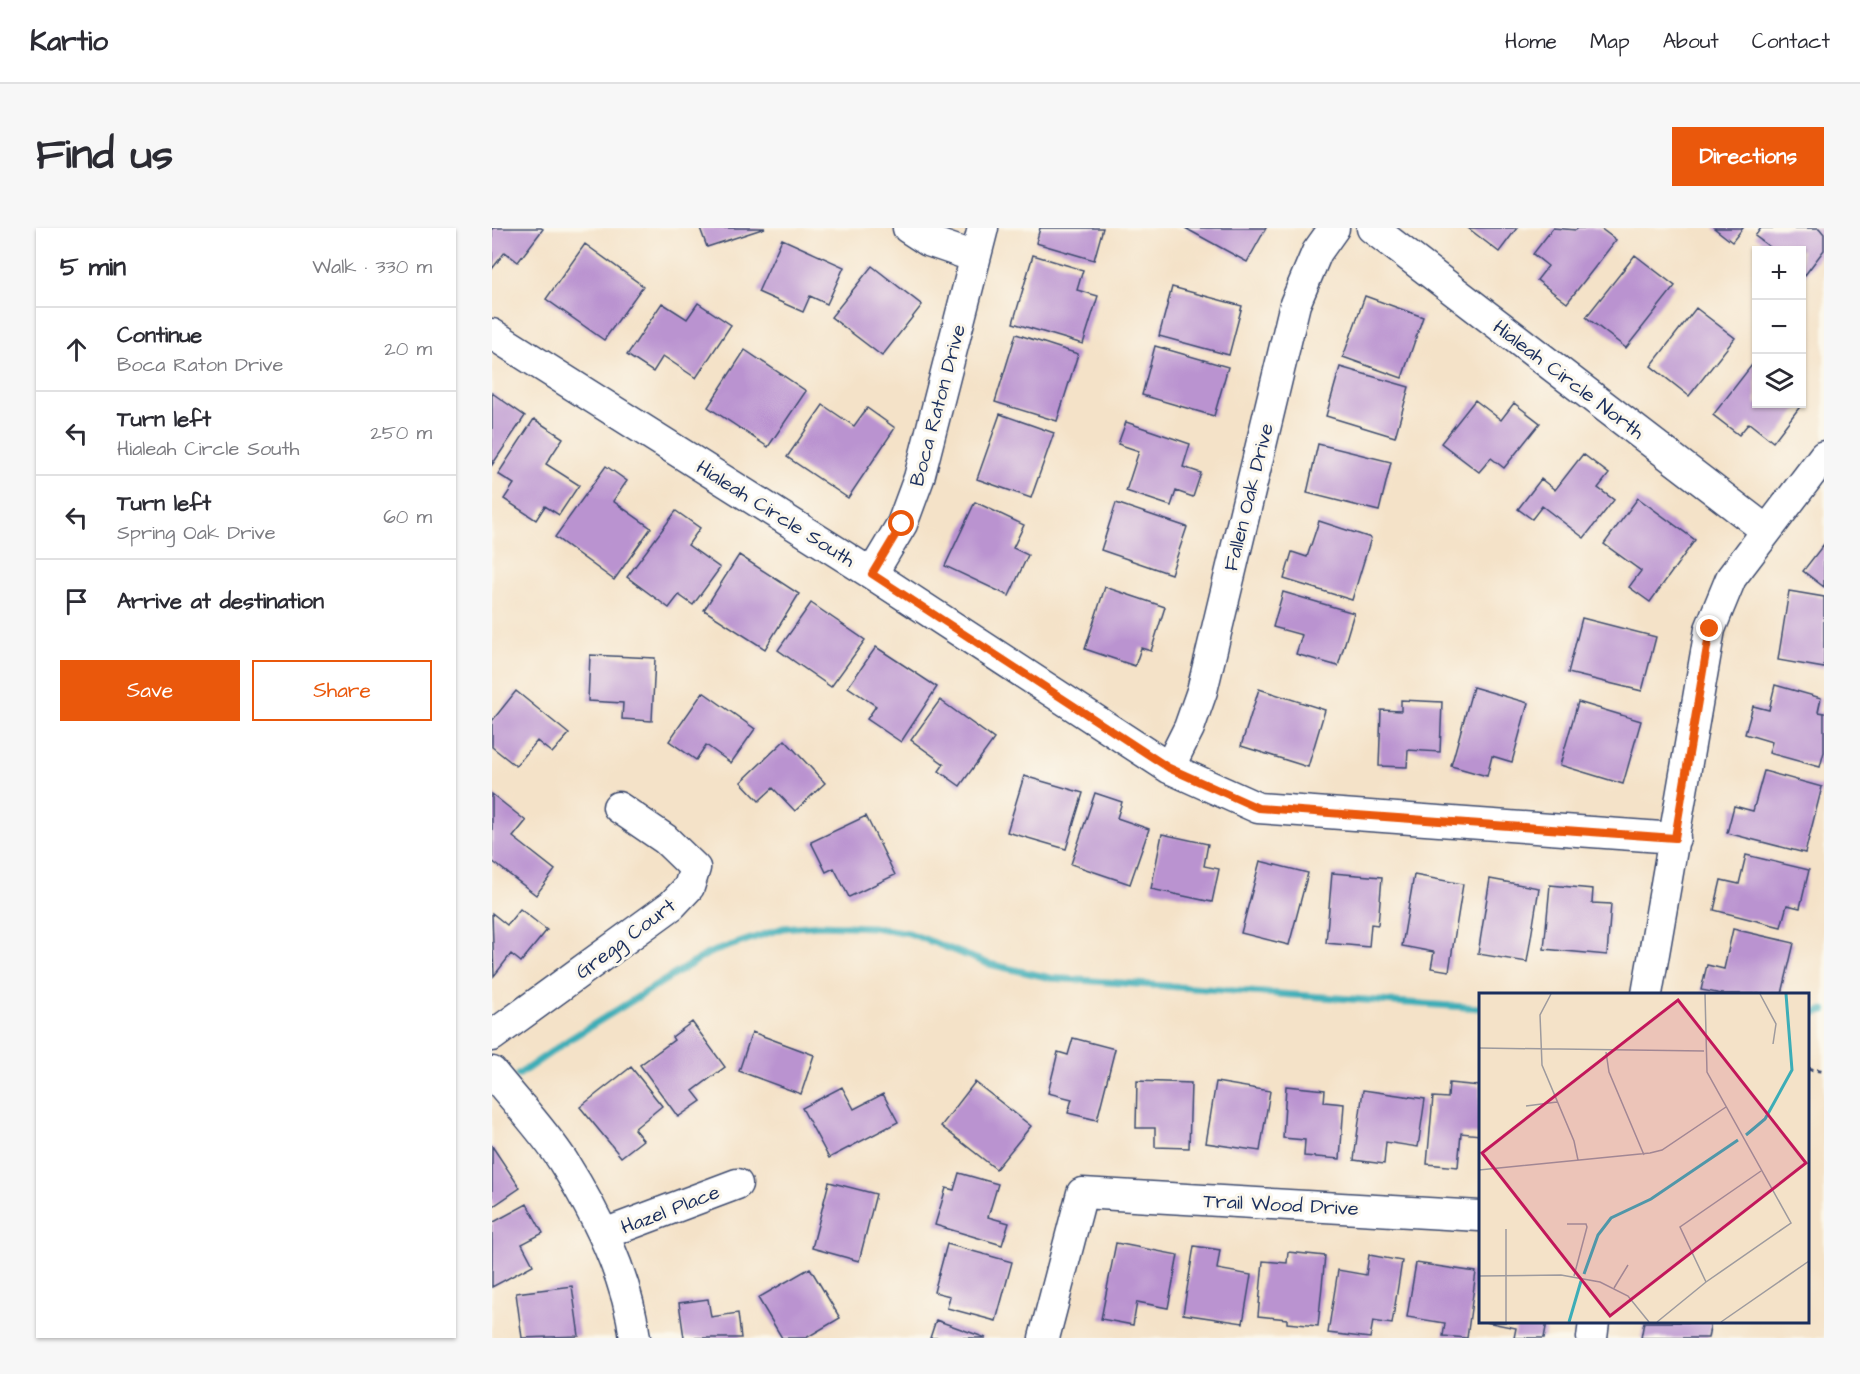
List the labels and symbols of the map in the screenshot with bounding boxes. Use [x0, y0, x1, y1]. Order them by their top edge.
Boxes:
street label: Hialeah Circle North [1487, 314, 1650, 446]
street label: Boca Raton Drive [903, 321, 973, 489]
street label: Fallen Oak Drive [1217, 420, 1281, 574]
street label: Hialeah Circle South [691, 454, 860, 574]
route start [888, 510, 914, 536]
route end [1696, 615, 1722, 641]
street label: Gregg Court [570, 892, 682, 987]
inset map [1479, 993, 1809, 1323]
street label: Hazel Place [617, 1178, 724, 1242]
street label: Trail Wood Drive [1202, 1187, 1360, 1223]

